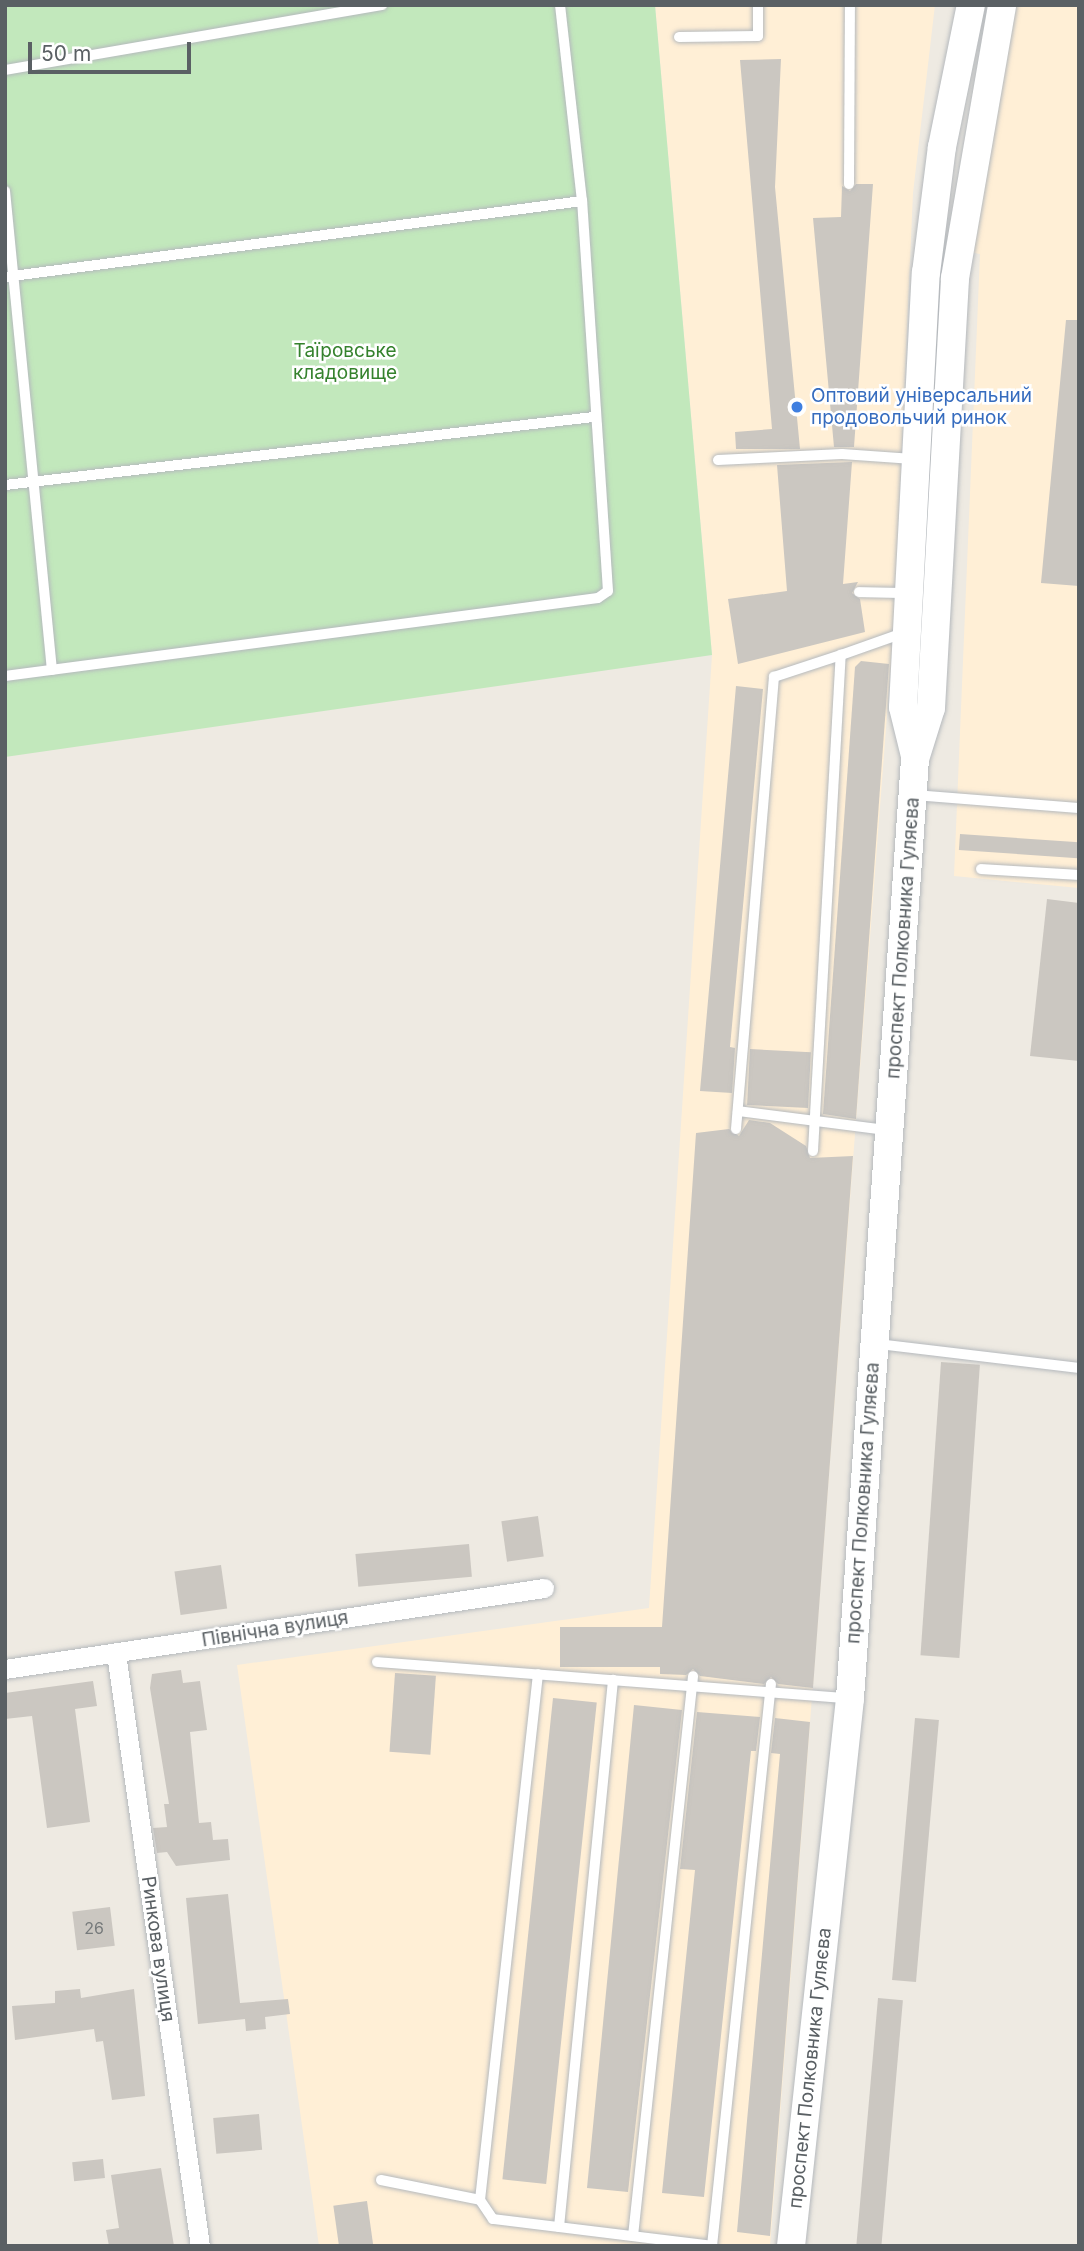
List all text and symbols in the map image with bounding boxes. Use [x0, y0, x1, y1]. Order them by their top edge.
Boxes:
scale bar [32, 28, 194, 72]
text: 50 m [41, 41, 91, 66]
park label: Таїровське кладовище [293, 340, 397, 384]
place label: Оптовий універсальний продовольчий ринок [811, 385, 1032, 429]
marker: Оптовий універсальний продовольчий ринок [789, 399, 805, 415]
street label: проспект Полковника Гуляєва [882, 796, 924, 1080]
street label: проспект Полковника Гуляєва [842, 1361, 884, 1645]
street label: Північна вулиця [200, 1606, 350, 1652]
street label: Ринкова вулиця [136, 1875, 180, 2023]
house number: 26 [84, 1918, 104, 1938]
street label: проспект Полковника Гуляєва [784, 1926, 836, 2210]

